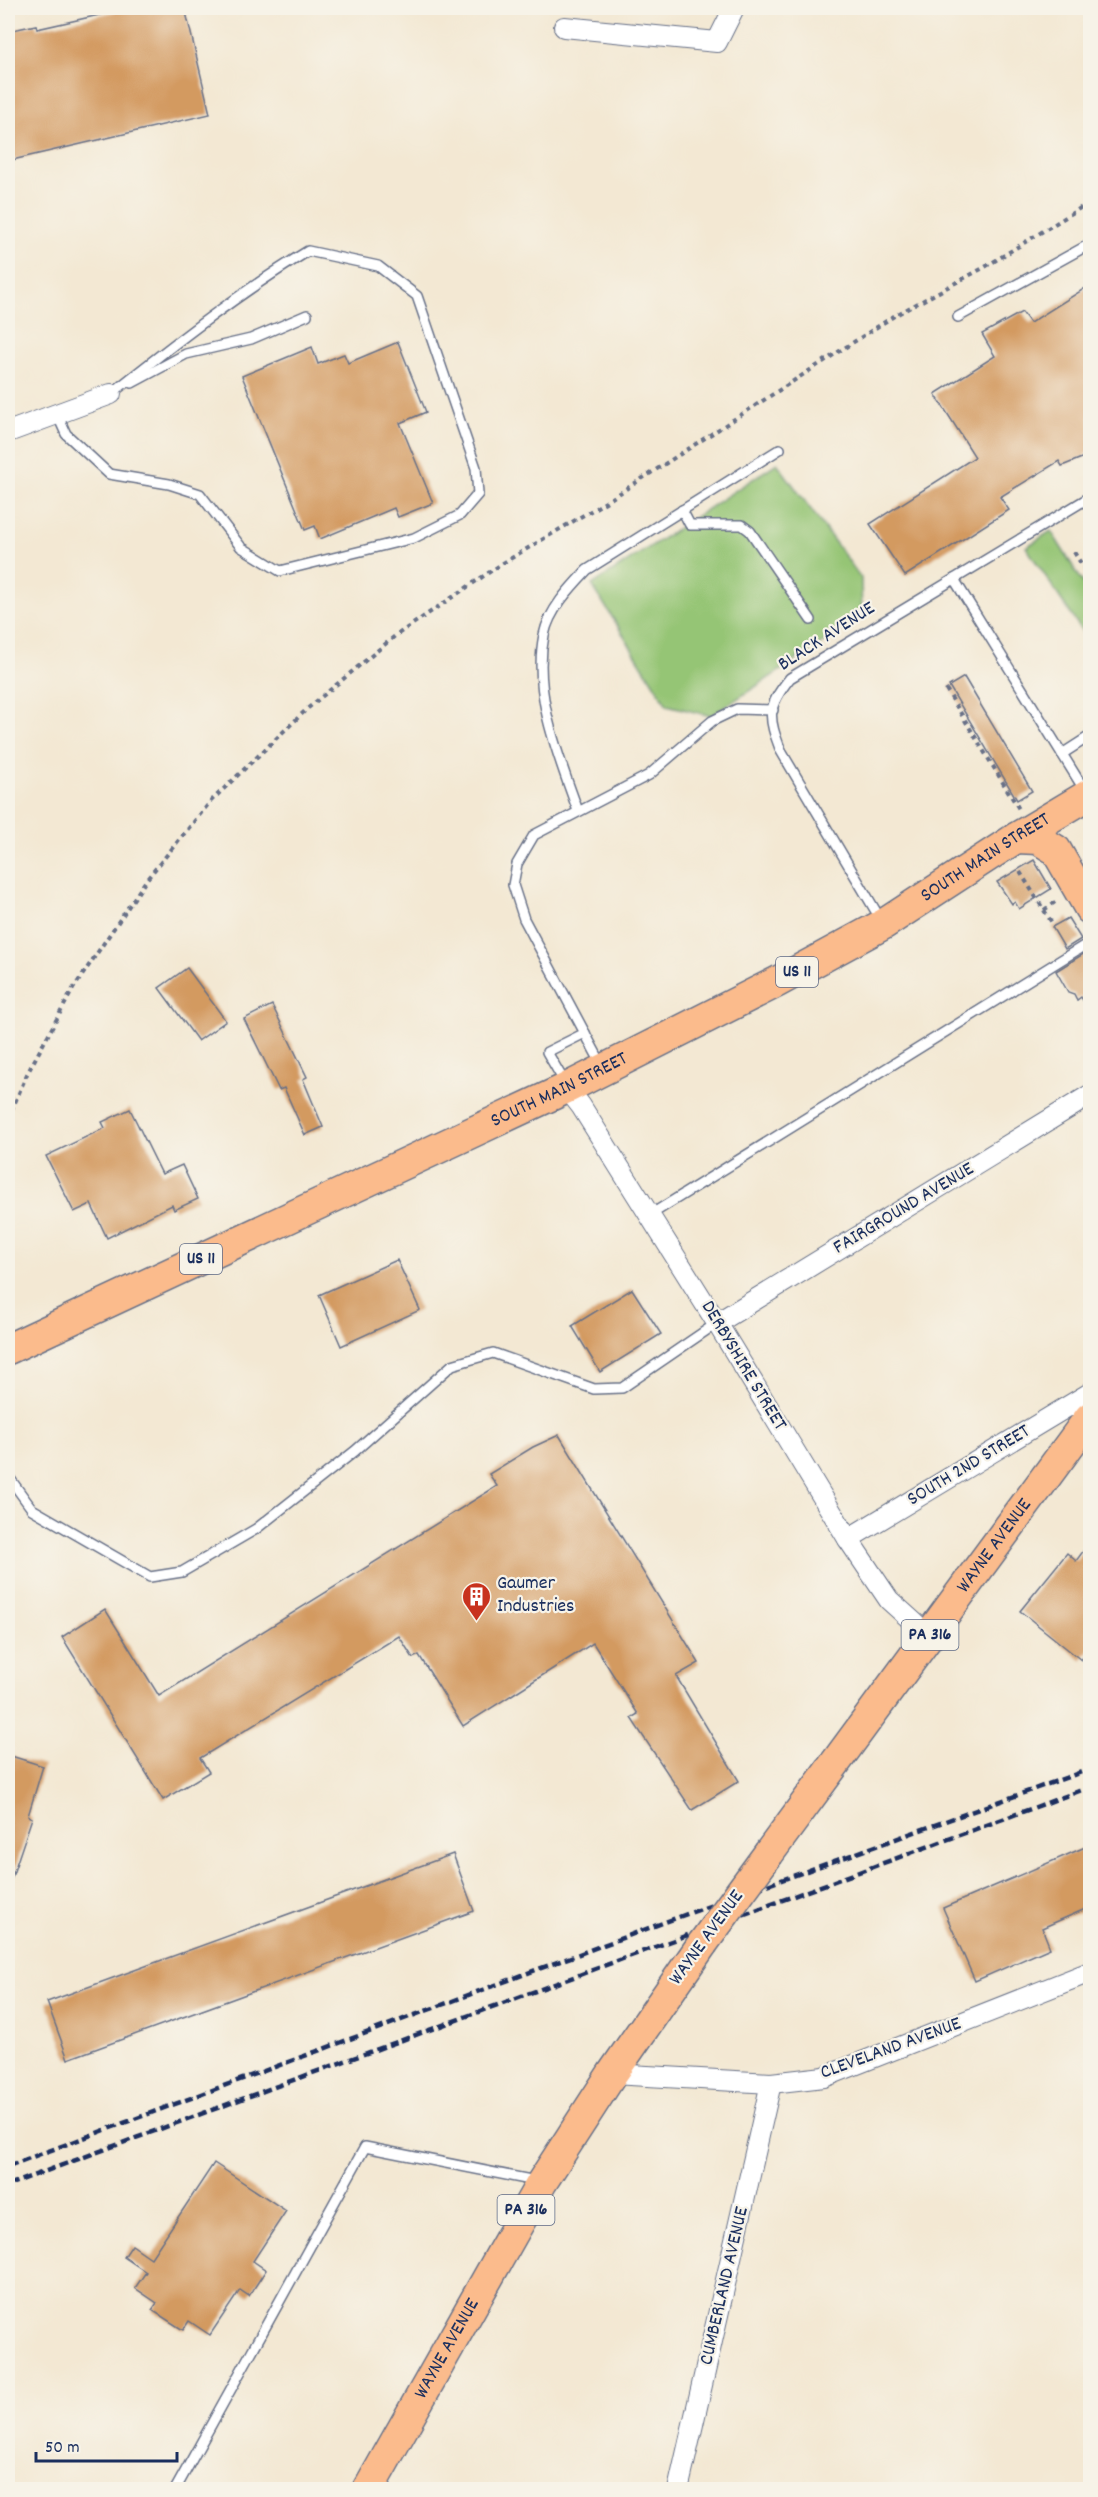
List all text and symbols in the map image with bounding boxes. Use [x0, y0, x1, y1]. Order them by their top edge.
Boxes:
street label: BLACK AVENUE [773, 595, 881, 679]
street label: SOUTH MAIN STREET [915, 807, 1056, 910]
road number: US 11 [776, 957, 818, 987]
street label: SOUTH MAIN STREET [486, 1046, 633, 1136]
street label: FAIRGROUND AVENUE [828, 1156, 980, 1262]
road number: US 11 [180, 1244, 222, 1274]
street label: DERBYSHIRE STREET [693, 1296, 793, 1436]
street label: SOUTH 2ND STREET [902, 1418, 1036, 1514]
street label: WAYNE AVENUE [951, 1493, 1039, 1599]
place label: Gaumer Industries [497, 1570, 575, 1621]
building icon: Gaumer Industries [460, 1580, 492, 1622]
road number: PA 316 [902, 1620, 958, 1650]
street label: WAYNE AVENUE [663, 1885, 751, 1991]
street label: CLEVELAND AVENUE [817, 2011, 965, 2087]
road number: PA 316 [498, 2195, 554, 2225]
street label: CUMBERLAND AVENUE [693, 2204, 757, 2368]
street label: WAYNE AVENUE [408, 2293, 487, 2404]
scale bar [36, 2425, 177, 2463]
text: 50 m [45, 2436, 80, 2461]

